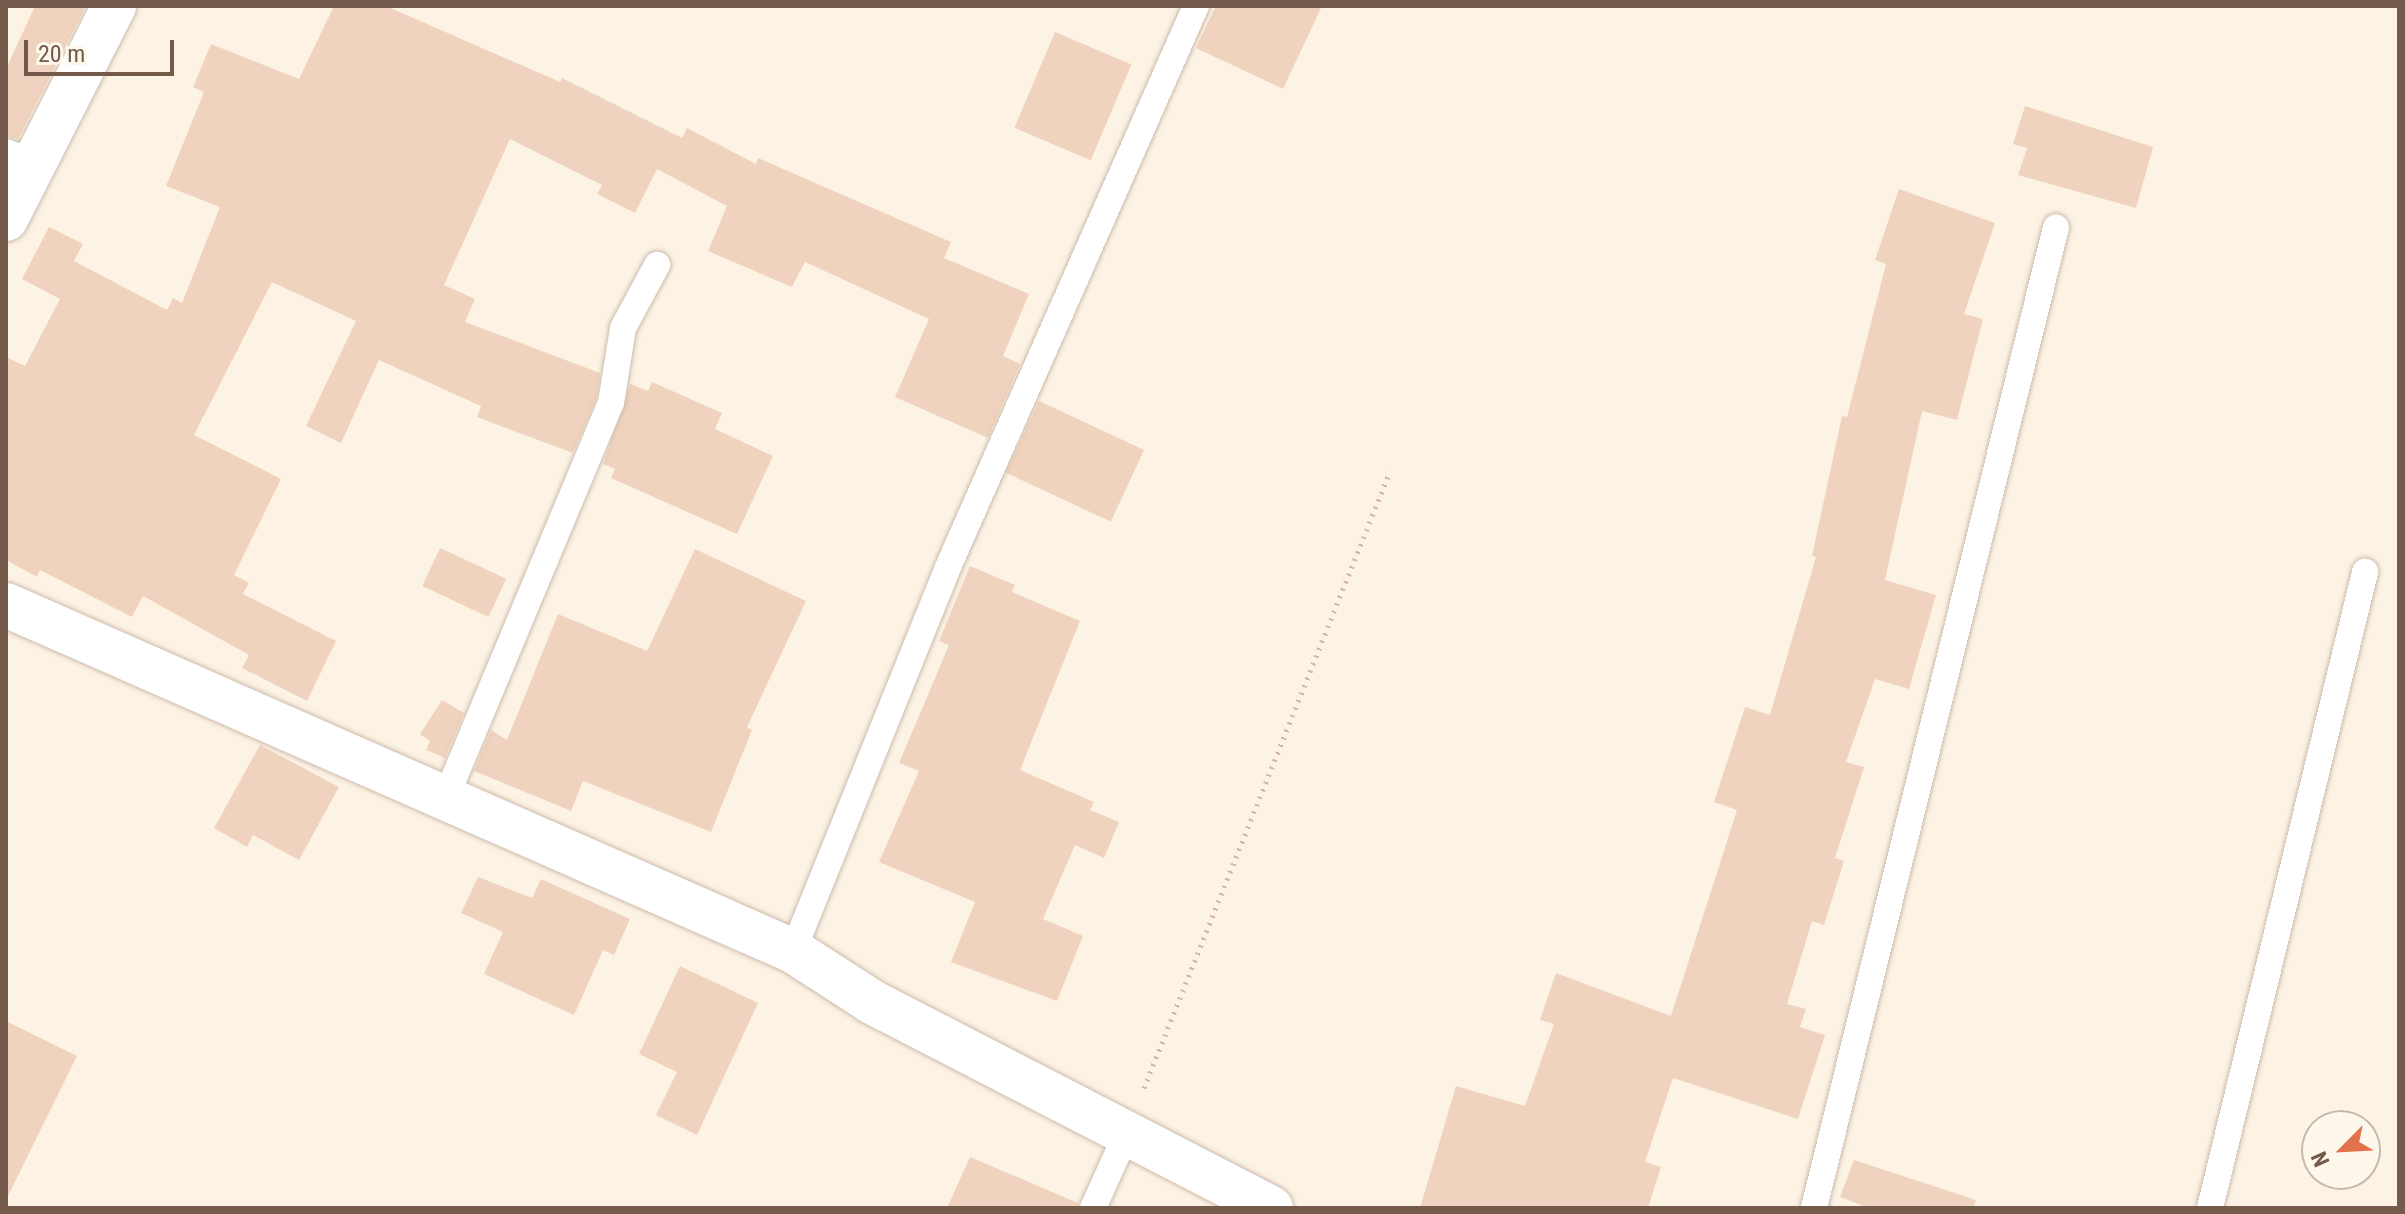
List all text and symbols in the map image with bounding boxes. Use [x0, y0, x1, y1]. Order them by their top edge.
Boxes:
scale bar [28, 24, 178, 74]
text: 20 m [38, 40, 85, 68]
north arrow [2301, 1110, 2381, 1190]
text: N [2306, 1148, 2335, 1170]

